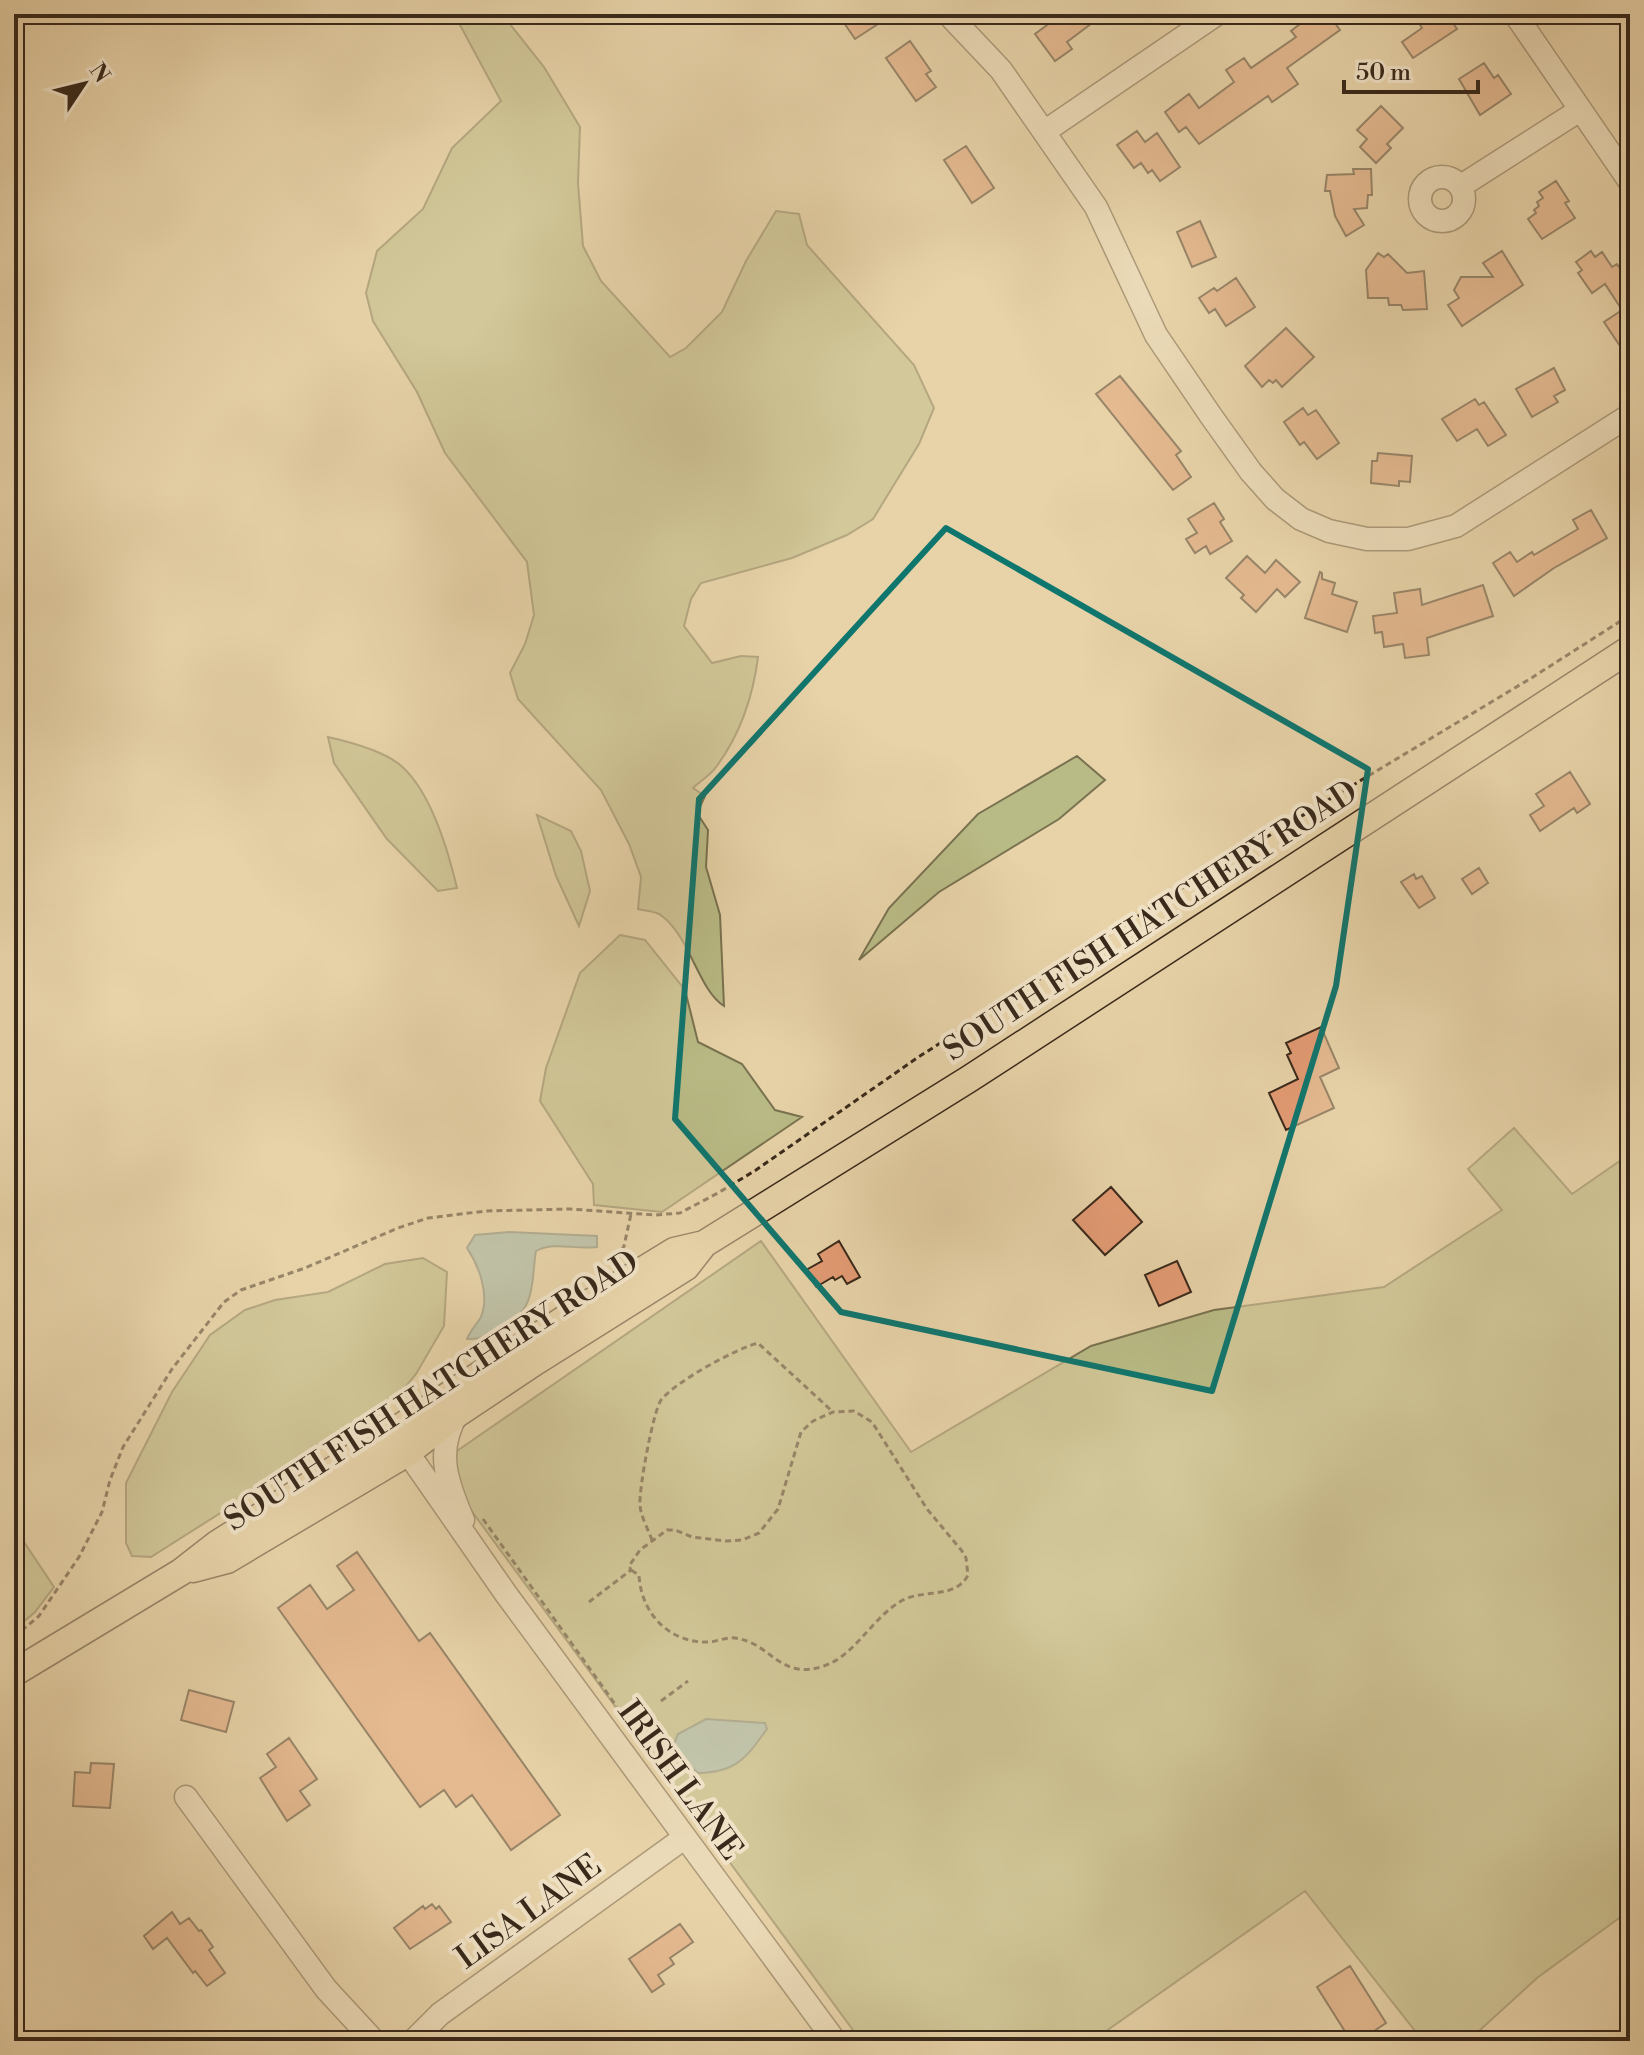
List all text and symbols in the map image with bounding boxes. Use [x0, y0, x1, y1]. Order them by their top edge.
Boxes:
north arrow [44, 44, 124, 124]
scale bar [1344, 44, 1478, 94]
text: 50 m [1356, 58, 1411, 88]
text: N [83, 59, 116, 89]
street label: SOUTH FISH HATCHERY ROAD [936, 772, 1365, 1070]
street label: SOUTH FISH HATCHERY ROAD [217, 1242, 646, 1540]
street label: IRISH LANE [609, 1693, 751, 1868]
street label: LISA LANE [448, 1846, 609, 1978]

